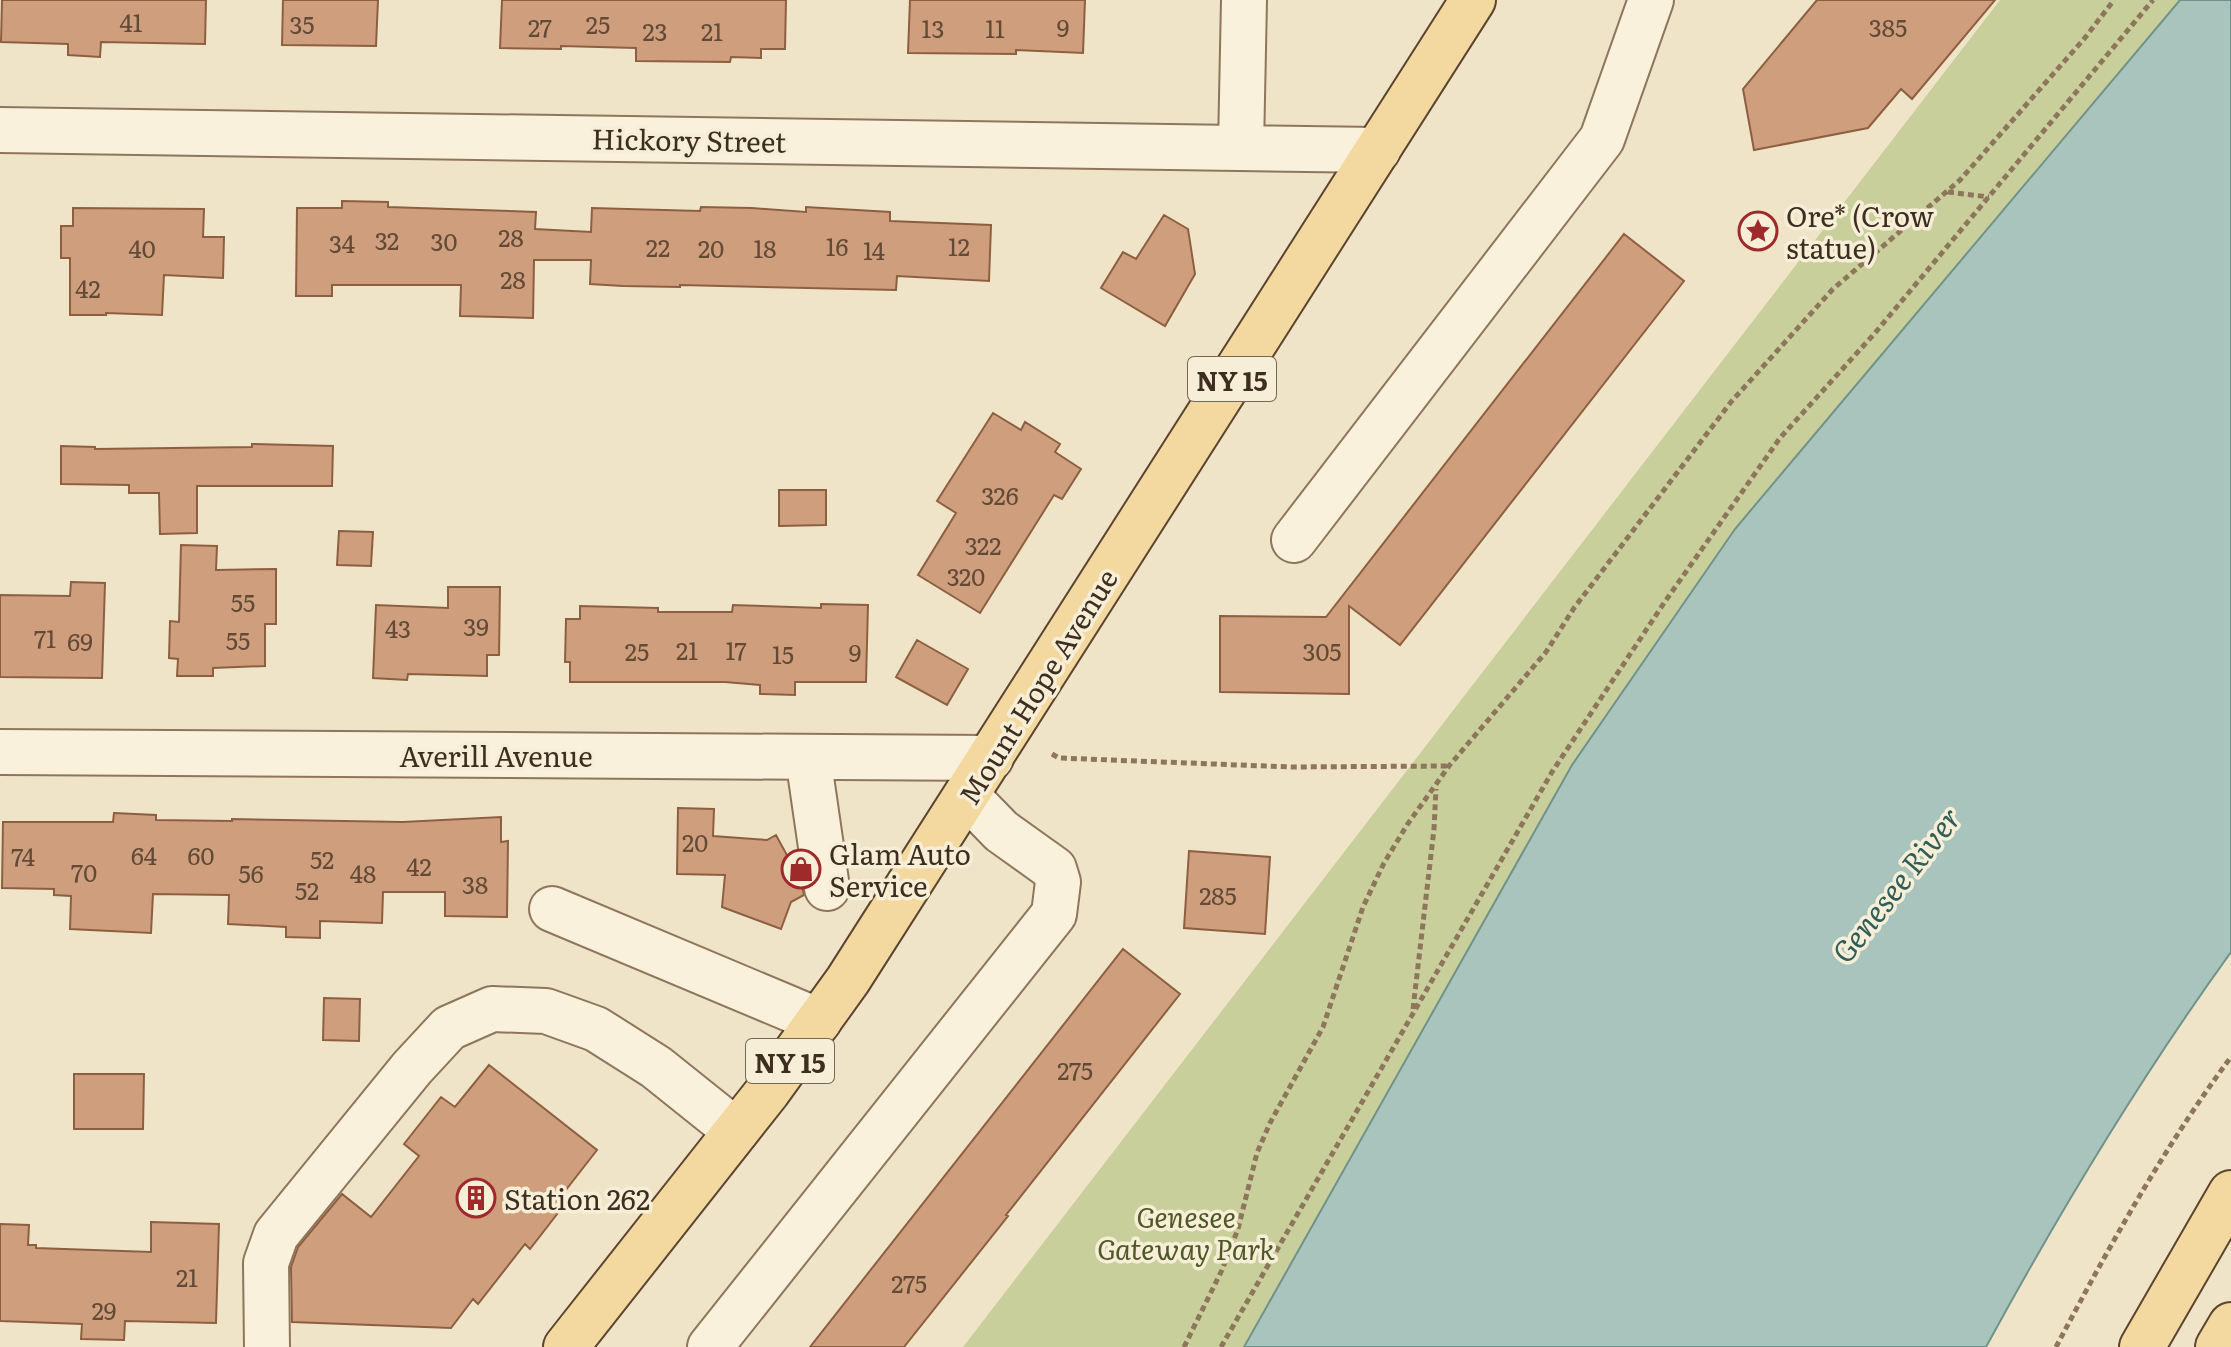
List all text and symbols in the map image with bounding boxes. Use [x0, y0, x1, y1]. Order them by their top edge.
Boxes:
house number: 41 [120, 4, 143, 39]
house number: 35 [289, 6, 315, 41]
house number: 25 [586, 6, 610, 41]
house number: 27 [528, 9, 552, 44]
house number: 9 [1057, 9, 1069, 44]
house number: 385 [1869, 9, 1907, 44]
house number: 13 [922, 10, 944, 45]
house number: 11 [985, 10, 1005, 45]
house number: 23 [642, 13, 668, 48]
house number: 21 [701, 13, 723, 48]
street label: Hickory Street [591, 116, 787, 162]
place label: Ore* (Crow statue) [1786, 194, 1934, 268]
place icon: Ore* (Crow statue) [1737, 210, 1779, 252]
house number: 28 [498, 219, 524, 254]
house number: 32 [375, 222, 399, 257]
house number: 30 [431, 223, 458, 258]
house number: 34 [329, 225, 355, 260]
house number: 16 [826, 228, 848, 263]
house number: 12 [948, 228, 970, 263]
house number: 22 [646, 229, 670, 264]
house number: 40 [128, 230, 156, 265]
house number: 20 [698, 230, 724, 265]
house number: 18 [754, 230, 777, 265]
house number: 14 [863, 232, 885, 267]
house number: 28 [500, 261, 526, 296]
house number: 42 [75, 270, 101, 305]
road number: NY 15 [1188, 357, 1276, 401]
house number: 326 [981, 477, 1019, 512]
house number: 322 [965, 527, 1001, 562]
house number: 320 [947, 558, 985, 593]
street label: Mount Hope Avenue [947, 560, 1127, 812]
house number: 55 [231, 584, 255, 619]
house number: 39 [463, 608, 489, 643]
house number: 43 [385, 610, 411, 645]
house number: 71 [34, 620, 56, 655]
house number: 55 [226, 622, 250, 657]
house number: 69 [67, 623, 93, 658]
house number: 21 [676, 632, 698, 667]
house number: 17 [725, 632, 747, 667]
house number: 25 [625, 633, 649, 668]
house number: 305 [1302, 633, 1342, 668]
house number: 9 [849, 634, 861, 669]
house number: 15 [772, 636, 794, 671]
street label: Averill Avenue [399, 734, 593, 776]
water label: Genesee River [1820, 797, 1970, 971]
house number: 20 [682, 824, 708, 859]
place label: Glam Auto Service [829, 832, 971, 906]
house number: 64 [131, 837, 157, 872]
house number: 60 [188, 837, 215, 872]
house number: 74 [11, 838, 35, 873]
house number: 52 [310, 841, 334, 876]
house number: 42 [406, 848, 432, 883]
shop icon: Glam Auto Service [780, 848, 822, 890]
house number: 70 [71, 854, 97, 889]
house number: 56 [238, 855, 264, 890]
house number: 48 [350, 855, 376, 890]
house number: 38 [462, 866, 488, 901]
house number: 52 [295, 872, 319, 907]
house number: 285 [1199, 877, 1237, 912]
road number: NY 15 [746, 1039, 834, 1083]
house number: 275 [1057, 1052, 1093, 1087]
building icon: Station 262 [455, 1177, 497, 1219]
place label: Station 262 [504, 1177, 650, 1219]
park label: Genesee Gateway Park [1097, 1195, 1276, 1269]
house number: 21 [176, 1259, 198, 1294]
house number: 275 [891, 1265, 927, 1300]
house number: 29 [92, 1292, 116, 1327]

